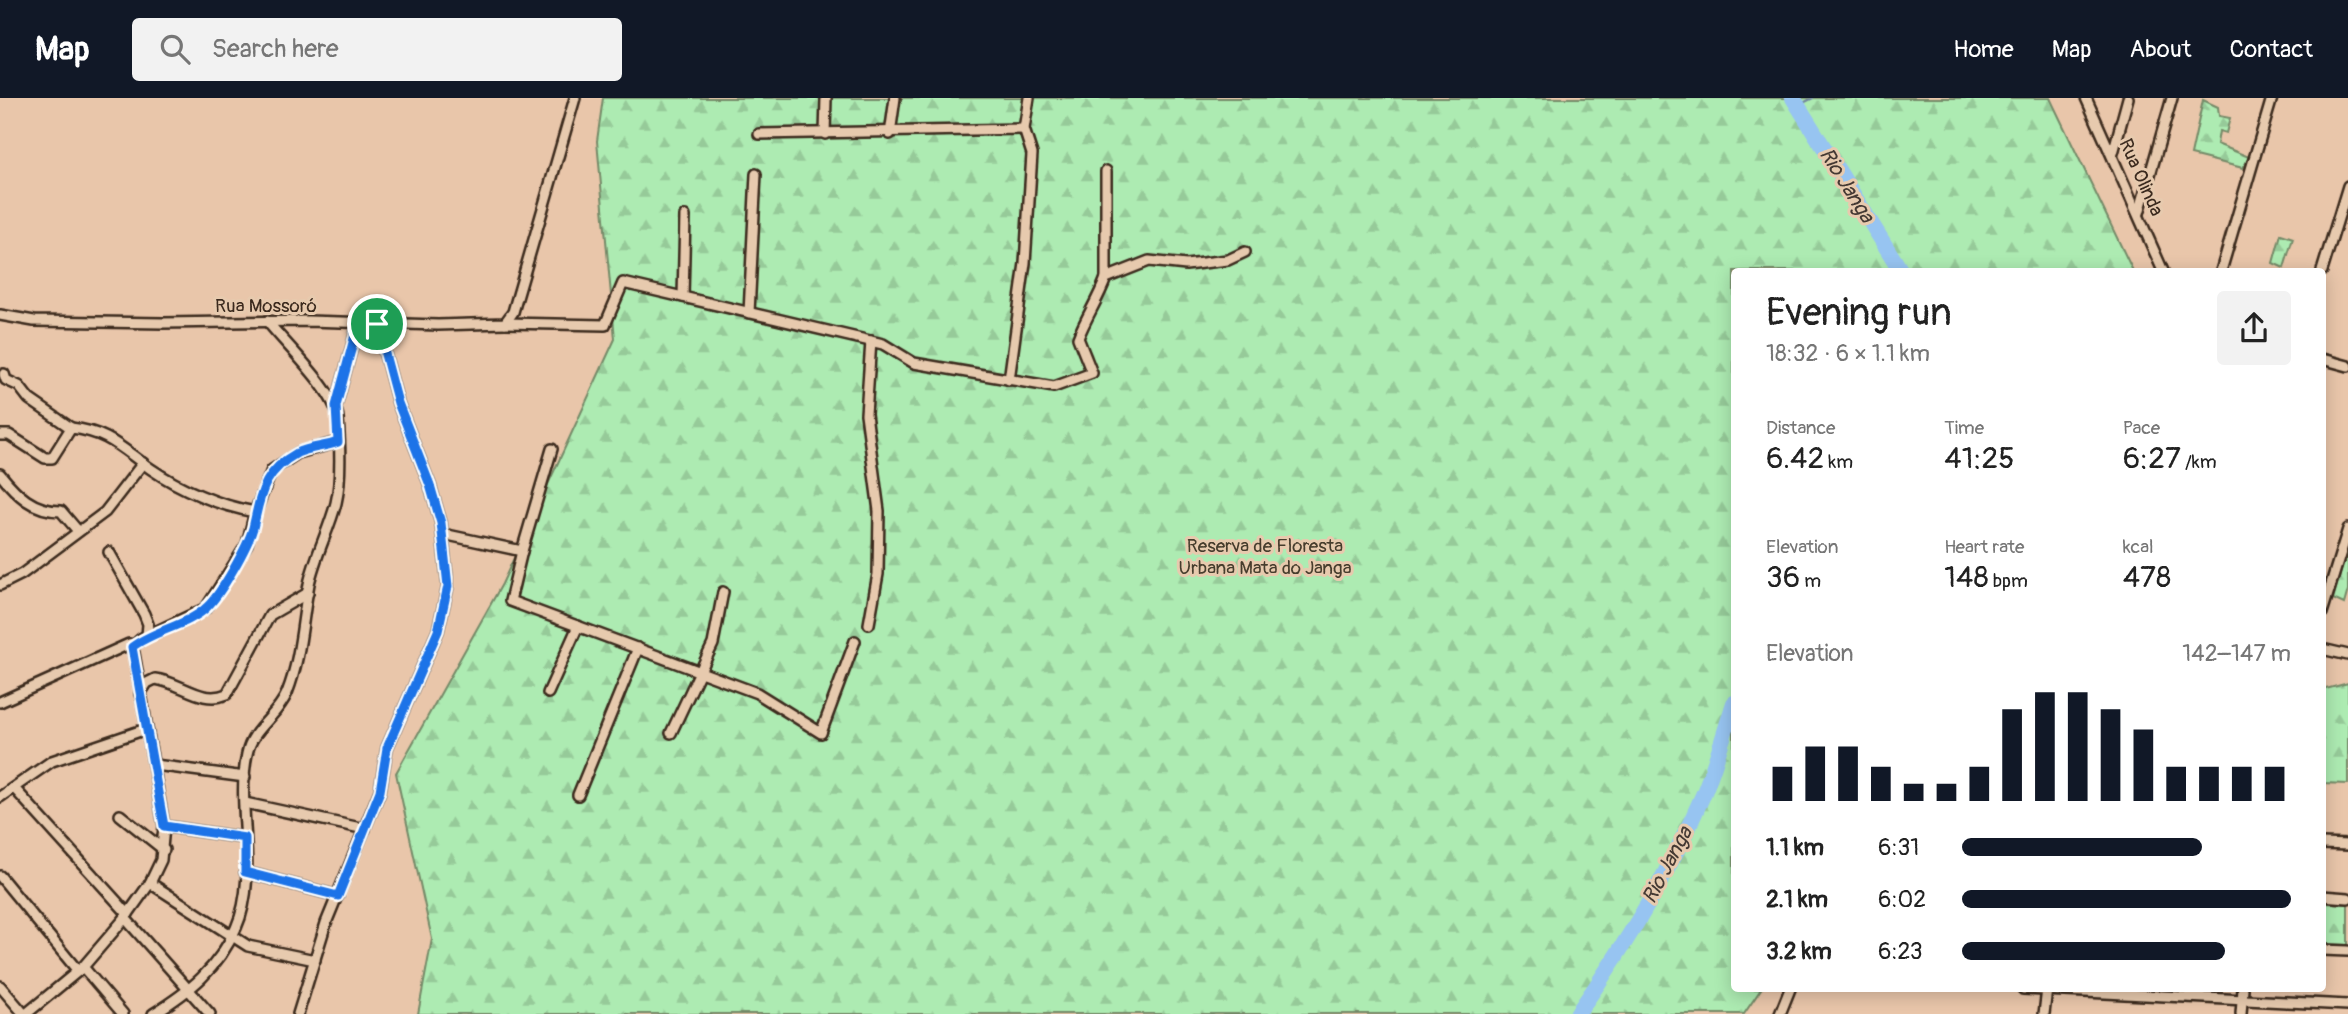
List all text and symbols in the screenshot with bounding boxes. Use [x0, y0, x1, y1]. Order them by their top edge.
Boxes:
search box [132, 18, 622, 81]
text: Map [35, 29, 90, 70]
icon: search [156, 30, 194, 68]
text: Search here [212, 33, 339, 65]
text: Home [1953, 35, 2014, 64]
text: Map [2052, 35, 2092, 64]
text: About [2130, 35, 2192, 64]
text: Contact [2230, 35, 2313, 64]
street label: Rua Olinda [2113, 135, 2169, 220]
water label: Rio Janga [1813, 143, 1881, 229]
text: Evening run [1766, 289, 1952, 337]
button: share [2217, 291, 2291, 365]
street label: Rua Mossoró [215, 294, 317, 318]
pin [347, 294, 407, 354]
icon: arrive [358, 305, 396, 343]
text: 18:32 · 6 × 1.1 km [1766, 339, 1930, 368]
text: Distance [1766, 416, 1835, 440]
text: Time [1944, 416, 1984, 440]
text: Pace [2123, 416, 2160, 440]
text: 6.42 [1766, 440, 1824, 477]
text: 41:25 [1944, 440, 2015, 477]
text: 6:27 [2123, 440, 2181, 477]
text: km [1824, 450, 1853, 474]
text: /km [2181, 450, 2217, 474]
park label: Reserva de Floresta Urbana Mata do Janga [1179, 534, 1352, 580]
text: Elevation [1766, 535, 1838, 559]
text: Heart rate [1944, 535, 2024, 559]
text: kcal [2123, 535, 2154, 559]
text: 36 [1766, 559, 1800, 596]
text: 148 [1944, 559, 1989, 596]
text: 478 [2123, 559, 2171, 596]
text: m [1800, 569, 1821, 593]
text: bpm [1989, 569, 2028, 593]
text: Elevation [1766, 639, 1854, 668]
text: 142–147 m [2182, 639, 2291, 668]
water label: Rio Janga [1636, 821, 1699, 908]
text: 1.1 km [1766, 833, 1824, 862]
text: 6:31 [1878, 833, 1919, 862]
text: 2.1 km [1766, 885, 1828, 914]
text: 6:02 [1878, 885, 1926, 914]
text: 3.2 km [1766, 937, 1832, 966]
text: 6:23 [1878, 937, 1923, 966]

